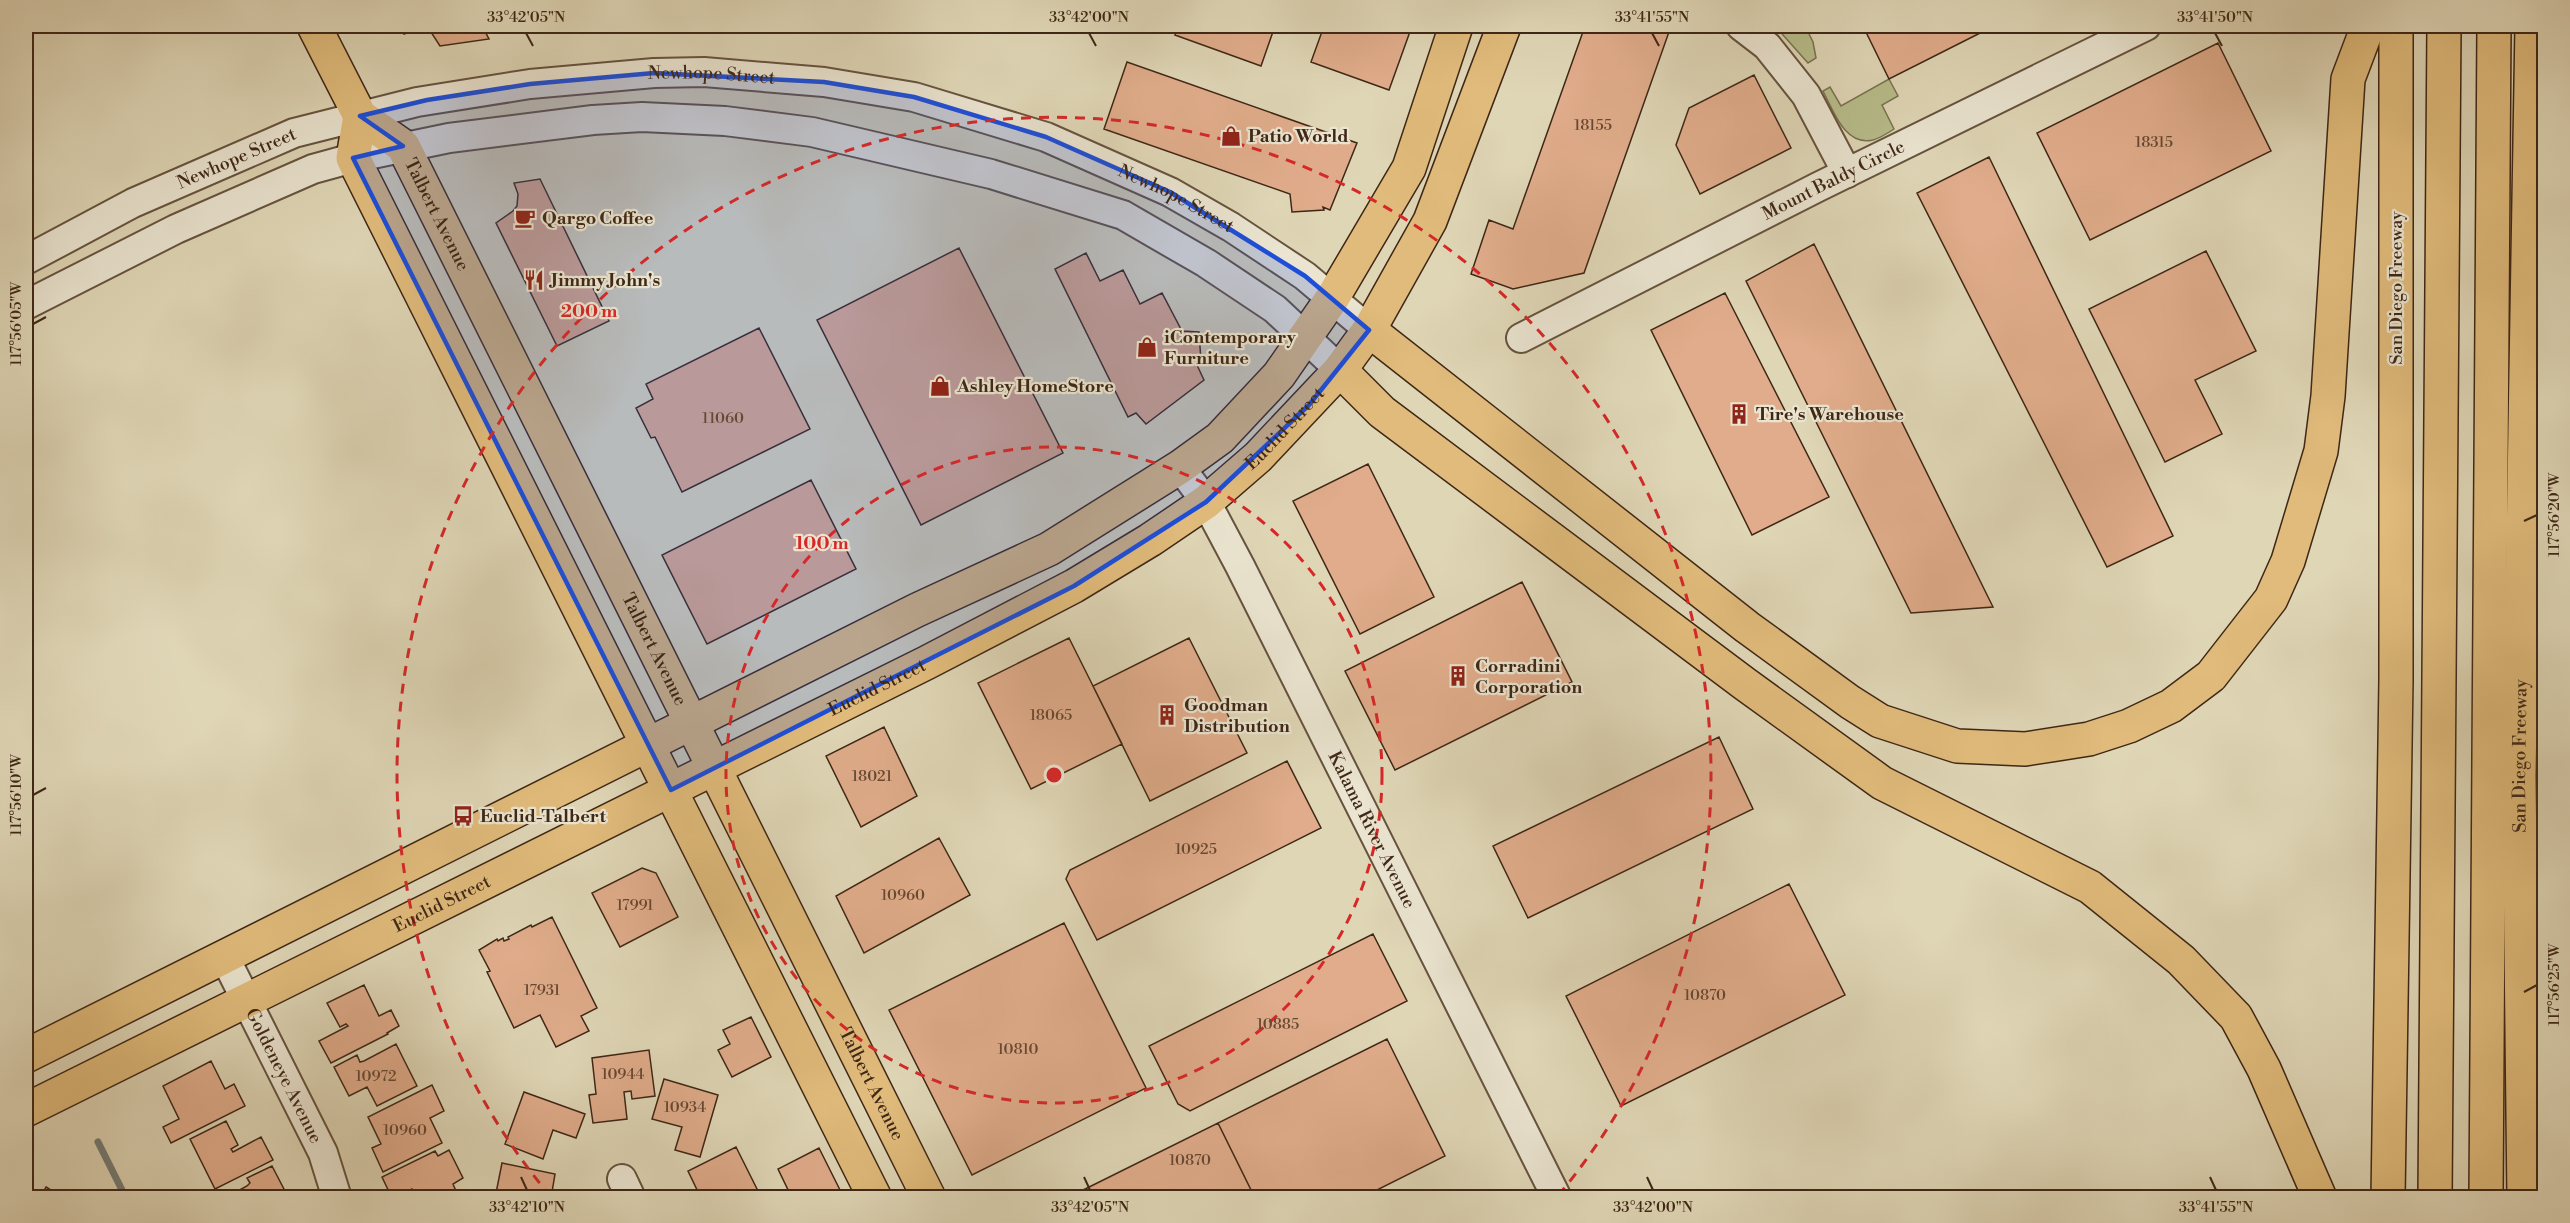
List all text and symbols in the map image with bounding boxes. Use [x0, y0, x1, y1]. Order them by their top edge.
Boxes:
text: 33°42'05"N [487, 8, 565, 27]
text: 33°42'00"N [1049, 8, 1129, 27]
text: 33°41'55"N [1615, 8, 1689, 27]
text: 33°41'50"N [2177, 8, 2253, 27]
street label: Newhope Street [647, 60, 777, 89]
house number: 18155 [1574, 116, 1612, 135]
street label: Newhope Street [173, 122, 300, 194]
shop icon: Patio World [1219, 124, 1243, 148]
place label: Patio World [1248, 125, 1349, 148]
house number: 18315 [2135, 133, 2173, 152]
street label: Mount Baldy Circle [1758, 135, 1908, 225]
street label: Talbert Avenue [399, 154, 475, 275]
street label: Newhope Street [1114, 159, 1239, 238]
cafe icon: Qargo Coffee [513, 206, 537, 230]
place label: Qargo Coffee [542, 207, 654, 230]
street label: San Diego Freeway [2385, 211, 2408, 365]
restaurant icon: Jimmy John's [522, 268, 546, 292]
place label: Jimmy John's [548, 269, 660, 292]
text: 117°56'05"W [7, 282, 26, 366]
text: 200 m [561, 300, 618, 323]
place label: iContemporary Furniture [1164, 326, 1297, 370]
shop icon: iContemporary Furniture [1135, 335, 1159, 359]
shop icon: Ashley HomeStore [928, 374, 952, 398]
place label: Ashley HomeStore [956, 375, 1114, 398]
street label: Euclid Street [1240, 382, 1330, 475]
building icon: Tire's Warehouse [1727, 402, 1751, 426]
place label: Tire's Warehouse [1756, 403, 1904, 426]
house number: 11060 [702, 409, 744, 428]
text: 117°56'20"W [2545, 472, 2564, 557]
text: 100 m [795, 532, 849, 555]
street label: Talbert Avenue [617, 589, 692, 709]
street label: Euclid Street [824, 653, 930, 721]
place label: Corradini Corporation [1475, 655, 1582, 699]
building icon: Corradini Corporation [1446, 664, 1470, 688]
street label: San Diego Freeway [2507, 679, 2532, 833]
place label: Goodman Distribution [1184, 694, 1290, 738]
building icon: Goodman Distribution [1155, 703, 1179, 727]
house number: 18065 [1030, 706, 1072, 725]
street label: Kalama River Avenue [1323, 747, 1421, 912]
text: 117°56'10"W [7, 754, 26, 836]
centre of rings [1044, 765, 1064, 785]
house number: 18021 [852, 767, 893, 786]
bus stop icon: Euclid-Talbert [451, 804, 475, 828]
place label: Euclid-Talbert [480, 805, 606, 828]
house number: 10925 [1175, 840, 1217, 859]
street label: Euclid Street [389, 869, 495, 937]
house number: 10960 [881, 886, 925, 905]
house number: 17991 [616, 896, 654, 915]
text: 117°56'25"W [2545, 943, 2564, 1026]
house number: 17931 [524, 981, 561, 1000]
house number: 10870 [1684, 986, 1726, 1005]
street label: Goldeneye Avenue [241, 1004, 328, 1147]
house number: 10885 [1257, 1015, 1299, 1034]
street label: Talbert Avenue [834, 1024, 910, 1144]
house number: 10810 [998, 1040, 1038, 1059]
house number: 10944 [601, 1065, 645, 1084]
house number: 10972 [356, 1067, 396, 1086]
house number: 10934 [664, 1098, 706, 1117]
house number: 10960 [383, 1121, 427, 1140]
house number: 10870 [1169, 1151, 1211, 1170]
text: 33°42'10"N [489, 1198, 565, 1217]
text: 33°42'05"N [1051, 1198, 1129, 1217]
text: 33°42'00"N [1613, 1198, 1693, 1217]
text: 33°41'55"N [2179, 1198, 2253, 1217]

